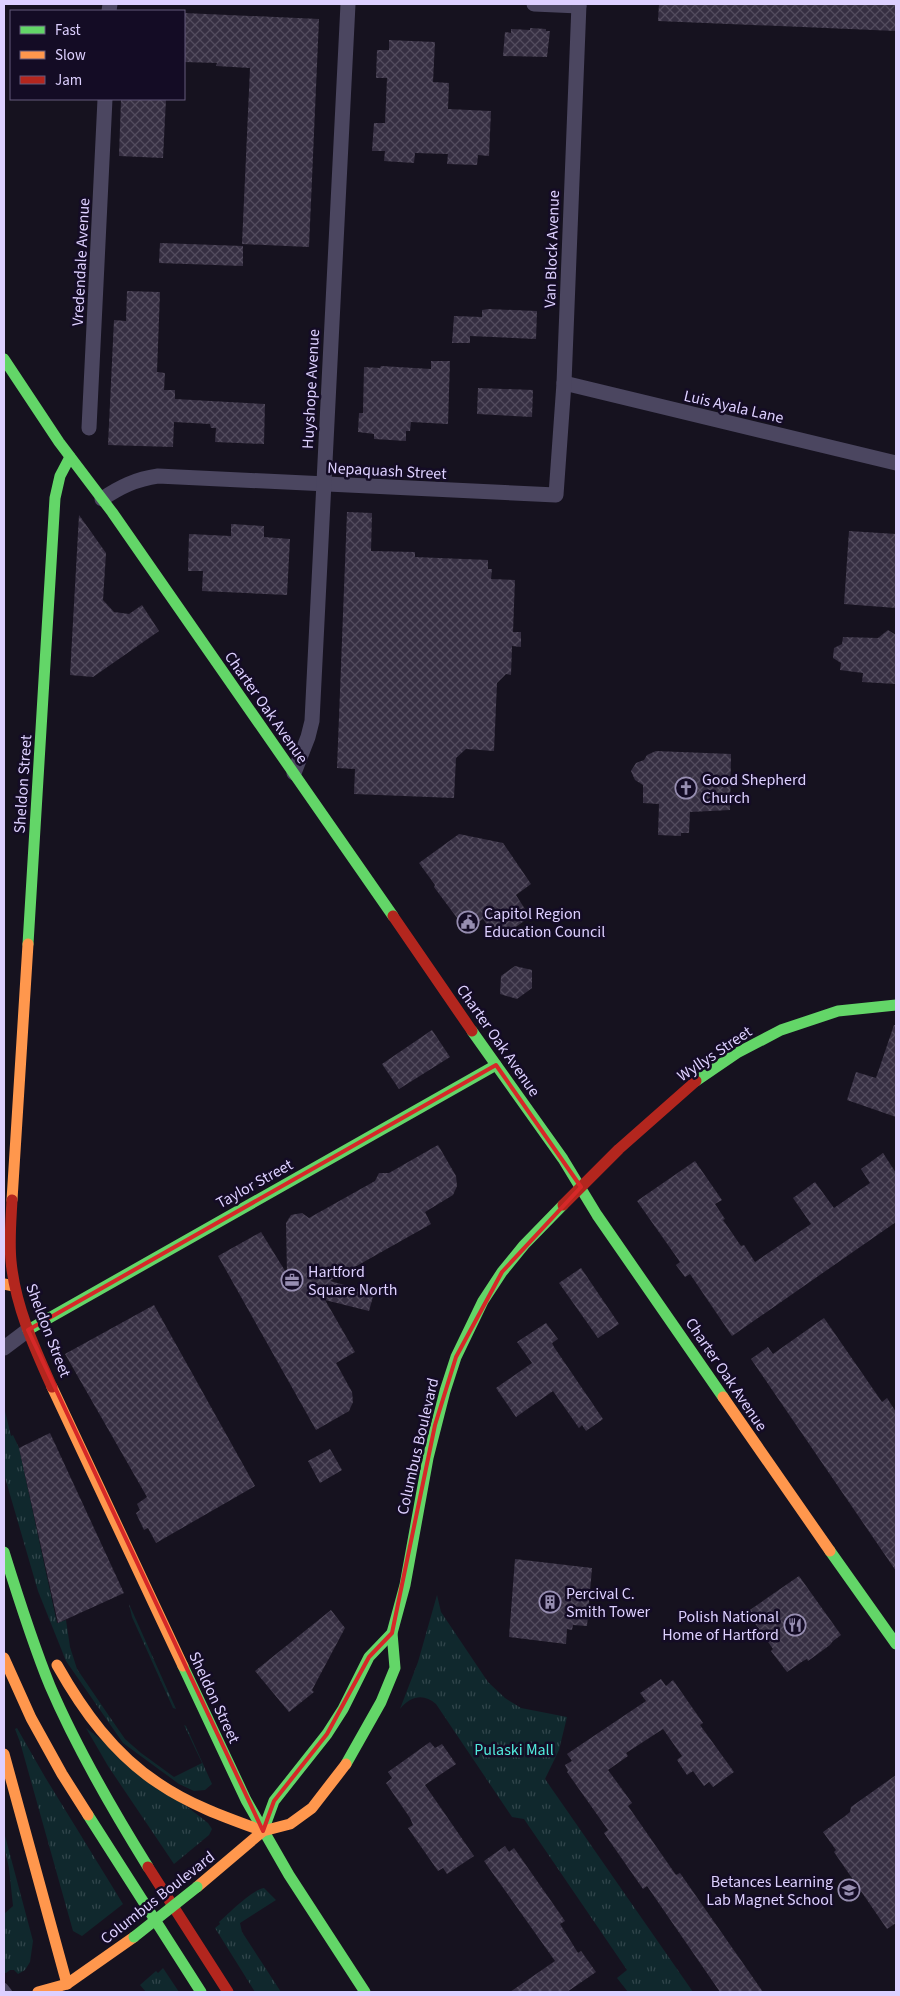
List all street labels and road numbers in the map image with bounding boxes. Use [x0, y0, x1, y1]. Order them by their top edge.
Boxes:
street label: Van Block Avenue [539, 190, 565, 308]
street label: Vredendale Avenue [67, 197, 95, 327]
street label: Huyshope Avenue [297, 328, 325, 450]
street label: Luis Ayala Lane [682, 385, 786, 429]
street label: Nepaquash Street [327, 457, 448, 485]
street label: Charter Oak Avenue [219, 647, 313, 768]
street label: Sheldon Street [9, 733, 37, 834]
street label: Charter Oak Avenue [451, 980, 545, 1101]
street label: Wyllys Street [673, 1020, 757, 1087]
street label: Taylor Street [212, 1153, 297, 1214]
street label: Sheldon Street [20, 1280, 76, 1381]
street label: Charter Oak Avenue [680, 1314, 772, 1436]
street label: Columbus Boulevard [392, 1376, 444, 1517]
street label: Sheldon Street [183, 1648, 245, 1747]
street label: Columbus Boulevard [96, 1846, 219, 1949]

